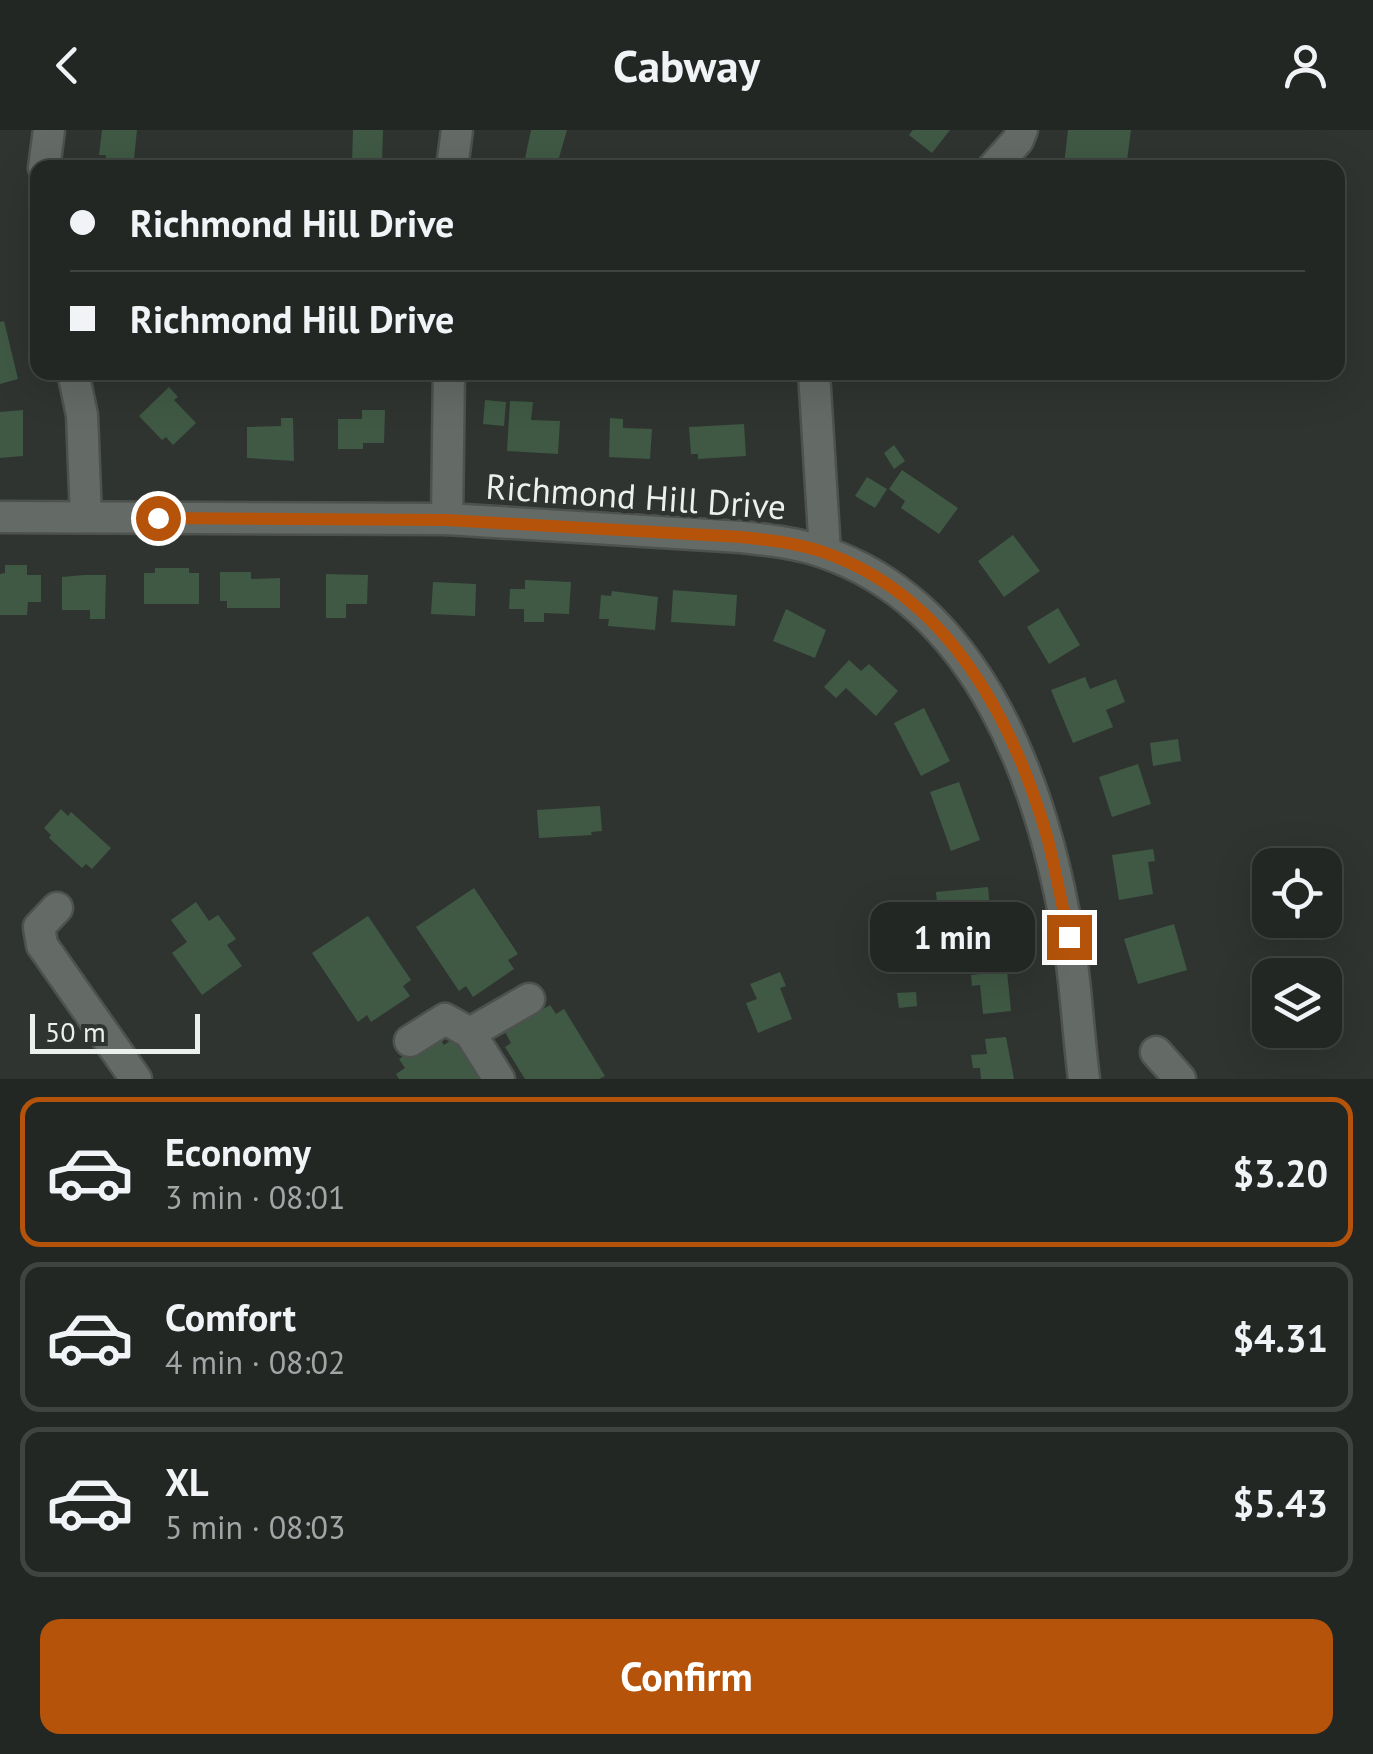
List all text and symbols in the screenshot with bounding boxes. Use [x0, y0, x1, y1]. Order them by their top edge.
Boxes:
text: Cabway [613, 36, 760, 94]
icon: back [40, 38, 95, 93]
icon: person [1278, 38, 1333, 93]
text: Richmond Hill Drive [130, 198, 454, 247]
text: Richmond Hill Drive [130, 294, 454, 343]
street label: Richmond Hill Drive [484, 463, 788, 529]
route start [136, 496, 181, 541]
map controls [1252, 848, 1342, 1048]
button: locate [1252, 848, 1342, 938]
callout: 1 min [869, 902, 1034, 972]
route end [1047, 915, 1092, 960]
text: 1 min [913, 916, 992, 958]
button: layers [1252, 958, 1342, 1048]
scale bar [30, 1009, 200, 1054]
text: 50 m [45, 1013, 106, 1050]
icon: car [45, 1127, 135, 1217]
text: Economy [165, 1127, 311, 1176]
text: $3.20 [1232, 1148, 1328, 1197]
text: 3 min · 08:01 [165, 1176, 345, 1218]
icon: car [45, 1292, 135, 1382]
text: Comfort [165, 1292, 296, 1341]
text: $4.31 [1232, 1313, 1328, 1362]
text: 4 min · 08:02 [165, 1341, 345, 1383]
icon: car [45, 1457, 135, 1547]
text: XL [165, 1457, 209, 1506]
text: $5.43 [1232, 1478, 1328, 1527]
text: 5 min · 08:03 [165, 1506, 345, 1548]
button: Confirm [40, 1619, 1333, 1734]

